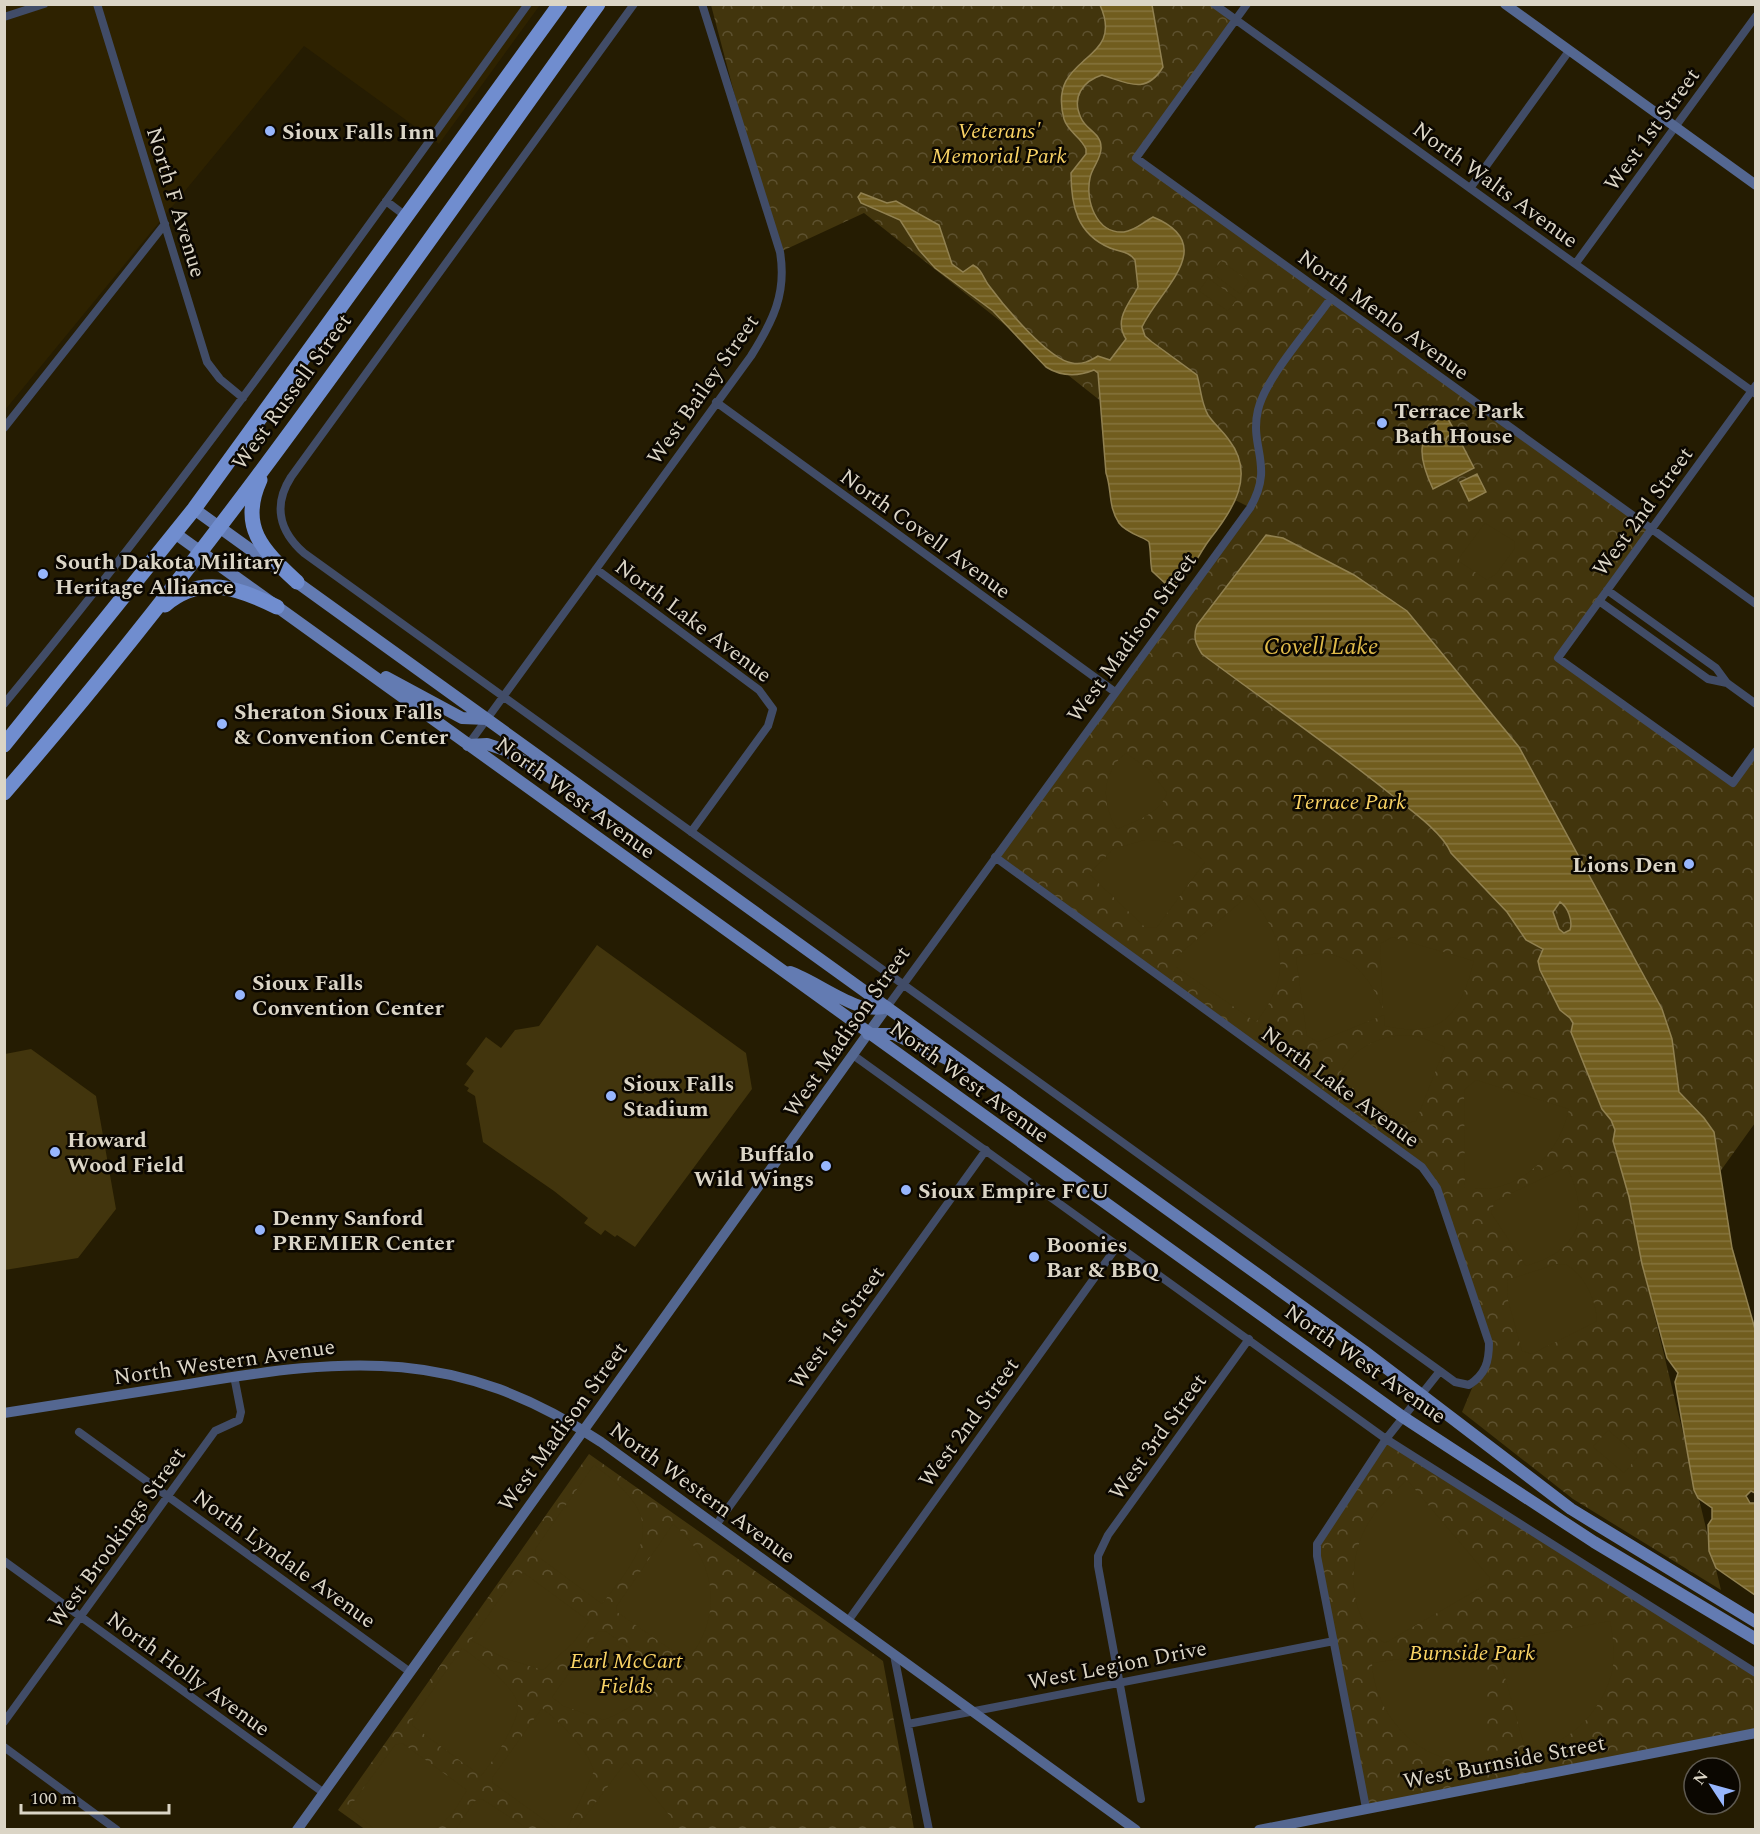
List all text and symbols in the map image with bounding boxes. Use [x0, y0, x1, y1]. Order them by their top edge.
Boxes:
street label: West 1st Street [1596, 61, 1708, 199]
street label: North Walts Avenue [1405, 114, 1585, 257]
park label: Veterans' Memorial Park [931, 115, 1067, 173]
place label: Sioux Falls Inn [282, 116, 436, 149]
street label: North F Avenue [137, 123, 214, 282]
marker: Sioux Falls Inn [263, 124, 277, 138]
street label: North Menlo Avenue [1290, 242, 1476, 389]
street label: West Russell Street [224, 306, 361, 477]
street label: West Bailey Street [639, 308, 768, 472]
place label: Terrace Park Bath House [1394, 395, 1526, 453]
marker: Terrace Park Bath House [1375, 416, 1389, 430]
street label: West 2nd Street [1585, 440, 1702, 584]
street label: North Covell Avenue [833, 461, 1018, 608]
place label: South Dakota Military Heritage Alliance [55, 546, 285, 604]
street label: West Madison Street [1059, 546, 1205, 730]
street label: North Lake Avenue [608, 551, 779, 691]
marker: South Dakota Military Heritage Alliance [36, 567, 50, 581]
water label: Covell Lake [1264, 629, 1378, 665]
place label: Sheraton Sioux Falls & Convention Center [234, 696, 449, 754]
marker: Sheraton Sioux Falls & Convention Center [215, 717, 229, 731]
street label: North West Avenue [488, 729, 662, 868]
park label: Terrace Park [1292, 786, 1406, 819]
place label: Lions Den [1572, 849, 1677, 882]
marker: Lions Den [1682, 857, 1696, 871]
street label: West Madison Street [776, 939, 919, 1124]
place label: Sioux Falls Convention Center [252, 967, 445, 1025]
marker: Sioux Falls Convention Center [233, 988, 247, 1002]
street label: North West Avenue [882, 1013, 1056, 1152]
street label: North Lake Avenue [1254, 1018, 1426, 1156]
place label: Sioux Falls Stadium [623, 1068, 734, 1126]
marker: Sioux Falls Stadium [604, 1089, 618, 1103]
place label: Howard Wood Field [67, 1124, 184, 1182]
place label: Buffalo Wild Wings [693, 1138, 814, 1196]
marker: Howard Wood Field [48, 1145, 62, 1159]
marker: Buffalo Wild Wings [819, 1159, 833, 1173]
place label: Sioux Empire FCU [918, 1175, 1109, 1208]
marker: Sioux Empire FCU [899, 1183, 913, 1197]
place label: Denny Sanford PREMIER Center [272, 1202, 455, 1260]
marker: Denny Sanford PREMIER Center [253, 1223, 267, 1237]
place label: Boonies Bar & BBQ [1046, 1229, 1160, 1287]
marker: Boonies Bar & BBQ [1027, 1250, 1041, 1264]
street label: West 1st Street [781, 1259, 893, 1397]
street label: North West Avenue [1277, 1296, 1453, 1433]
street label: North Western Avenue [111, 1331, 337, 1394]
street label: West Madison Street [490, 1335, 636, 1519]
street label: West 2nd Street [911, 1351, 1028, 1495]
street label: West 3rd Street [1101, 1366, 1216, 1507]
street label: North Western Avenue [602, 1414, 802, 1572]
street label: West Brookings Street [40, 1440, 195, 1636]
street label: North Lyndale Avenue [186, 1481, 383, 1637]
street label: North Holly Avenue [99, 1603, 277, 1745]
street label: West Legion Drive [1025, 1632, 1210, 1699]
park label: Burnside Park [1409, 1637, 1535, 1670]
park label: Earl McCart Fields [570, 1645, 683, 1703]
street label: West Burnside Street [1400, 1727, 1608, 1798]
north arrow [1682, 1756, 1742, 1816]
text: N [1687, 1765, 1714, 1790]
scale bar [21, 1777, 170, 1815]
text: 100 m [30, 1785, 77, 1812]

